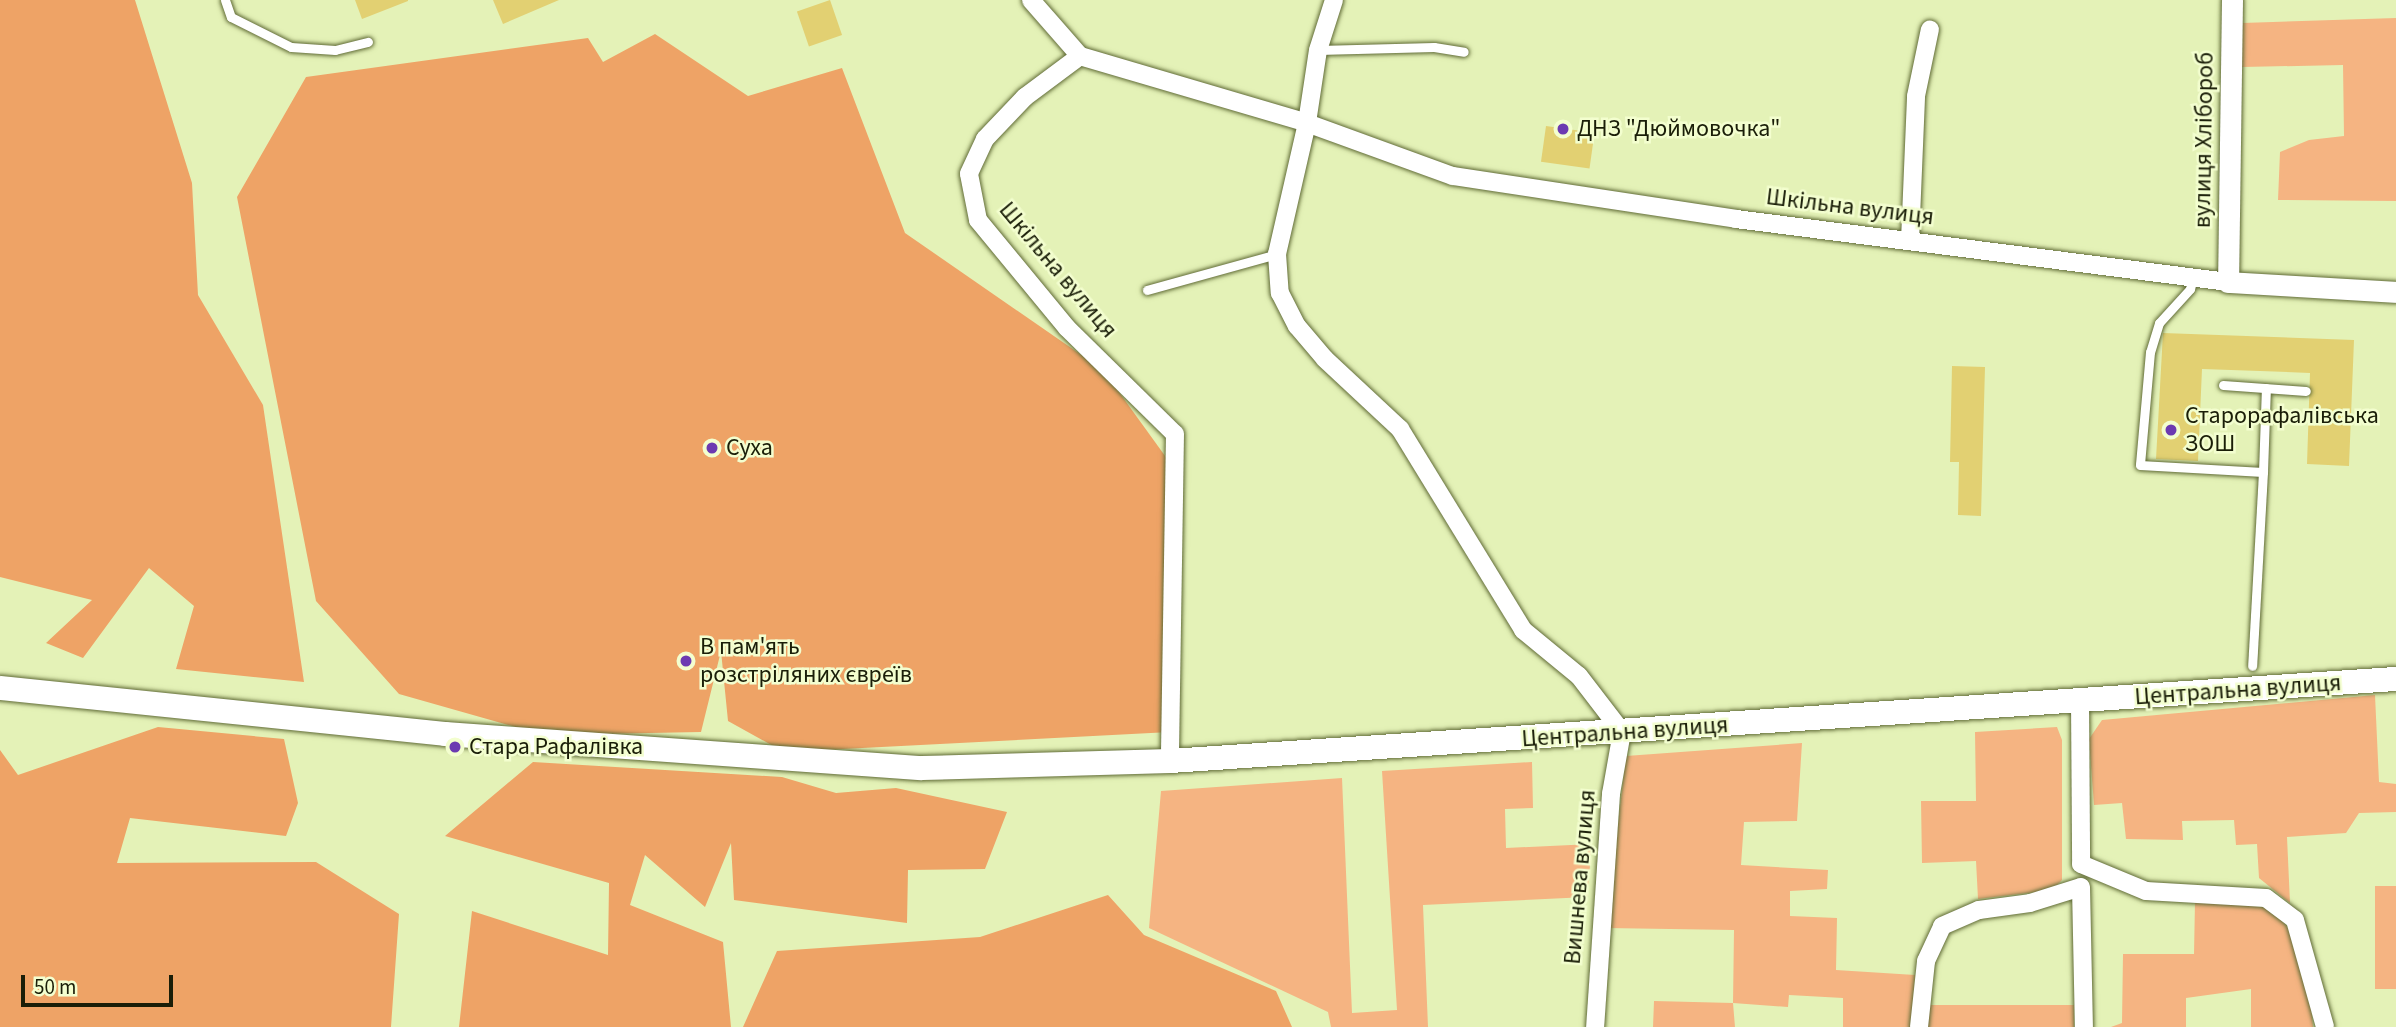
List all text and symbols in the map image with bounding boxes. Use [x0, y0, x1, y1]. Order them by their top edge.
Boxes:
street label: вулиця Хлібороб [2188, 52, 2220, 228]
place label: ДНЗ "Дюймовочка" [1577, 115, 1780, 143]
marker: ДНЗ "Дюймовочка" [1555, 121, 1571, 137]
street label: Шкільна вулиця [1764, 182, 1936, 232]
street label: Шкільна вулиця [993, 196, 1123, 344]
place label: Старорафалівська ЗОШ [2185, 402, 2379, 458]
marker: Старорафалівська ЗОШ [2163, 422, 2179, 438]
place label: Суха [726, 434, 773, 462]
marker: Суха [704, 440, 720, 456]
place label: В пам'ять розстріляних євреїв [700, 633, 912, 689]
marker: В пам'ять розстріляних євреїв [678, 653, 694, 669]
street label: Центральна вулиця [2134, 668, 2342, 712]
street label: Центральна вулиця [1521, 710, 1729, 754]
place label: Стара Рафалівка [469, 733, 643, 761]
marker: Стара Рафалівка [447, 739, 463, 755]
street label: Вишнева вулиця [1558, 788, 1602, 966]
scale bar [24, 960, 177, 1004]
text: 50 m [34, 972, 76, 1002]

